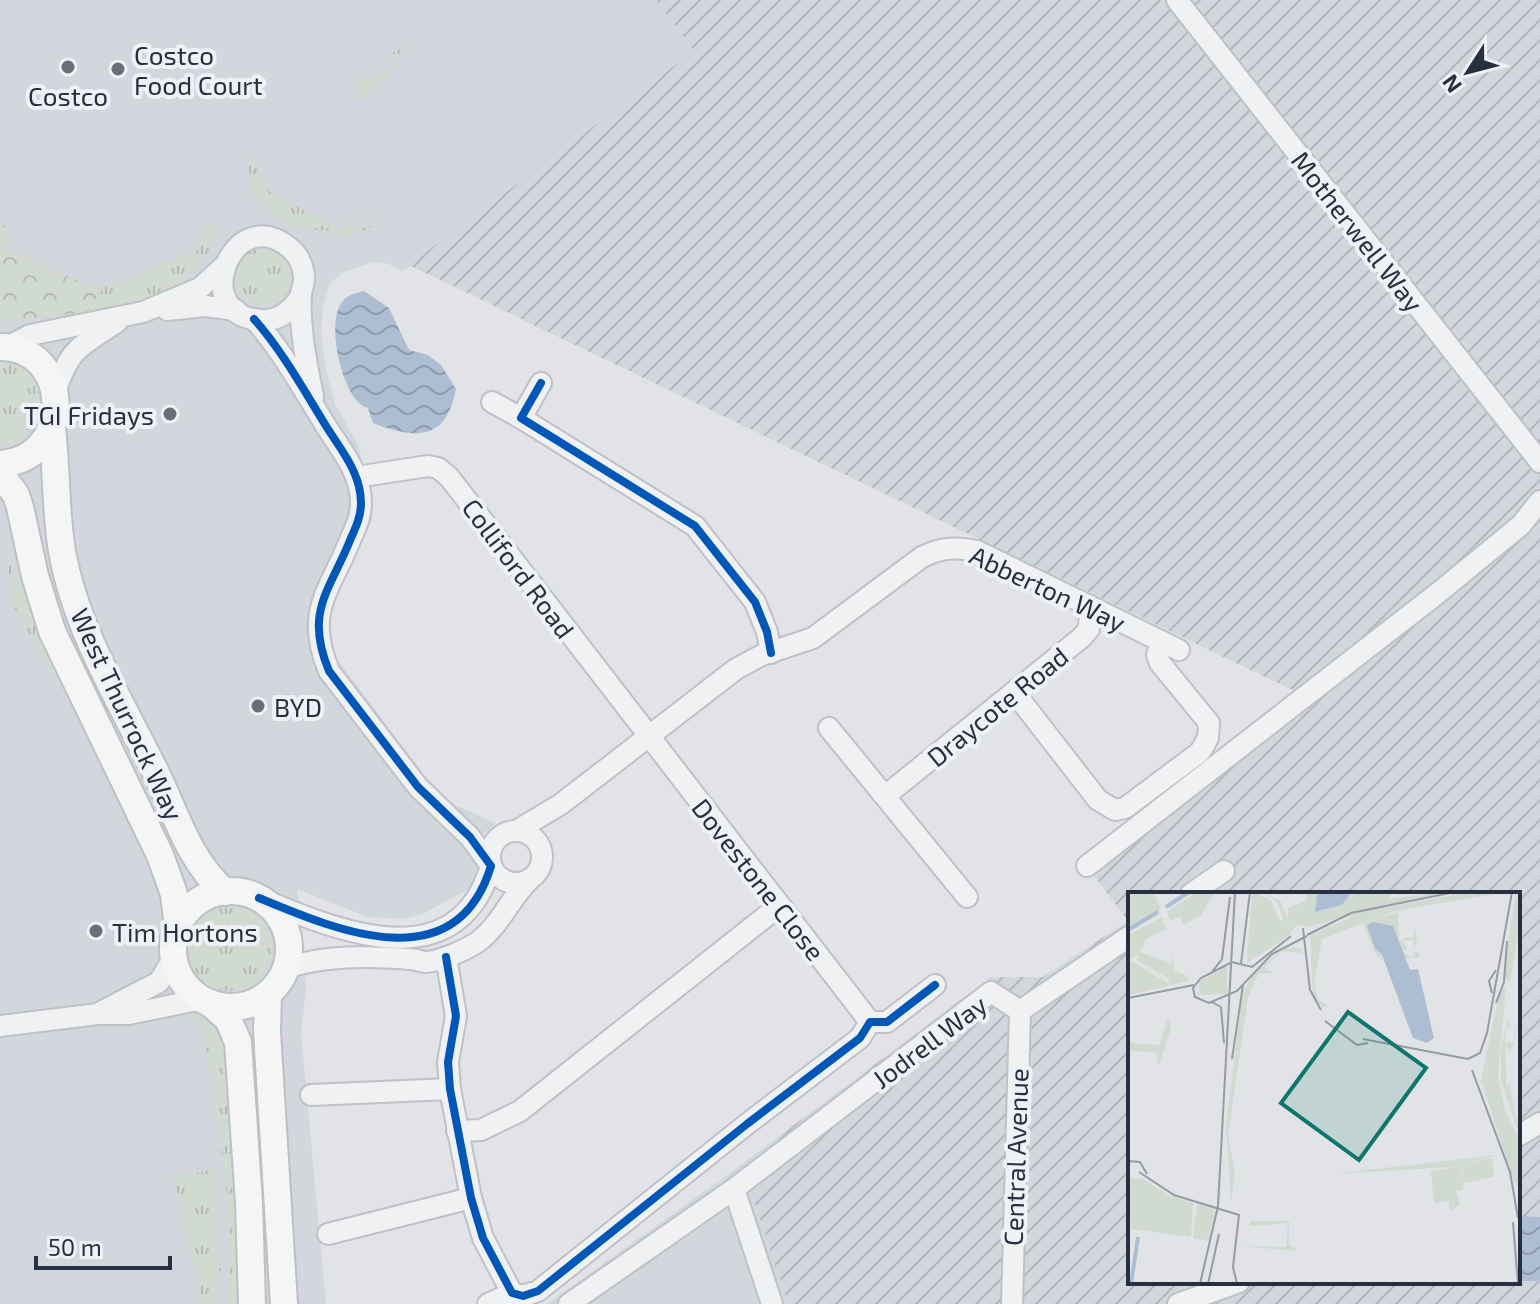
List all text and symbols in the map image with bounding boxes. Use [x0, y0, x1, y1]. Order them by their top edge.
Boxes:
north arrow [1428, 32, 1508, 112]
place label: Costco Food Court [134, 39, 263, 100]
marker: Costco [59, 58, 77, 76]
marker: Costco Food Court [109, 60, 127, 78]
text: N [1436, 70, 1466, 98]
place label: Costco [28, 80, 108, 111]
street label: Motherwell Way [1286, 145, 1430, 318]
place label: TGI Fridays [24, 399, 154, 430]
marker: TGI Fridays [161, 405, 179, 423]
street label: Colliford Road [456, 492, 582, 644]
street label: Abberton Way [965, 538, 1131, 638]
street label: West Thurrock Way [65, 603, 191, 825]
street label: Draycote Road [920, 640, 1074, 772]
place label: BYD [274, 691, 322, 722]
marker: BYD [249, 697, 267, 715]
street label: Dovestone Close [686, 792, 832, 966]
inset map [1128, 892, 1520, 1284]
place label: Tim Hortons [112, 916, 258, 947]
marker: Tim Hortons [87, 922, 105, 940]
street label: Jodrell Way [866, 988, 992, 1094]
street label: Central Avenue [996, 1068, 1034, 1246]
scale bar [36, 1220, 170, 1270]
text: 50 m [48, 1232, 102, 1261]

